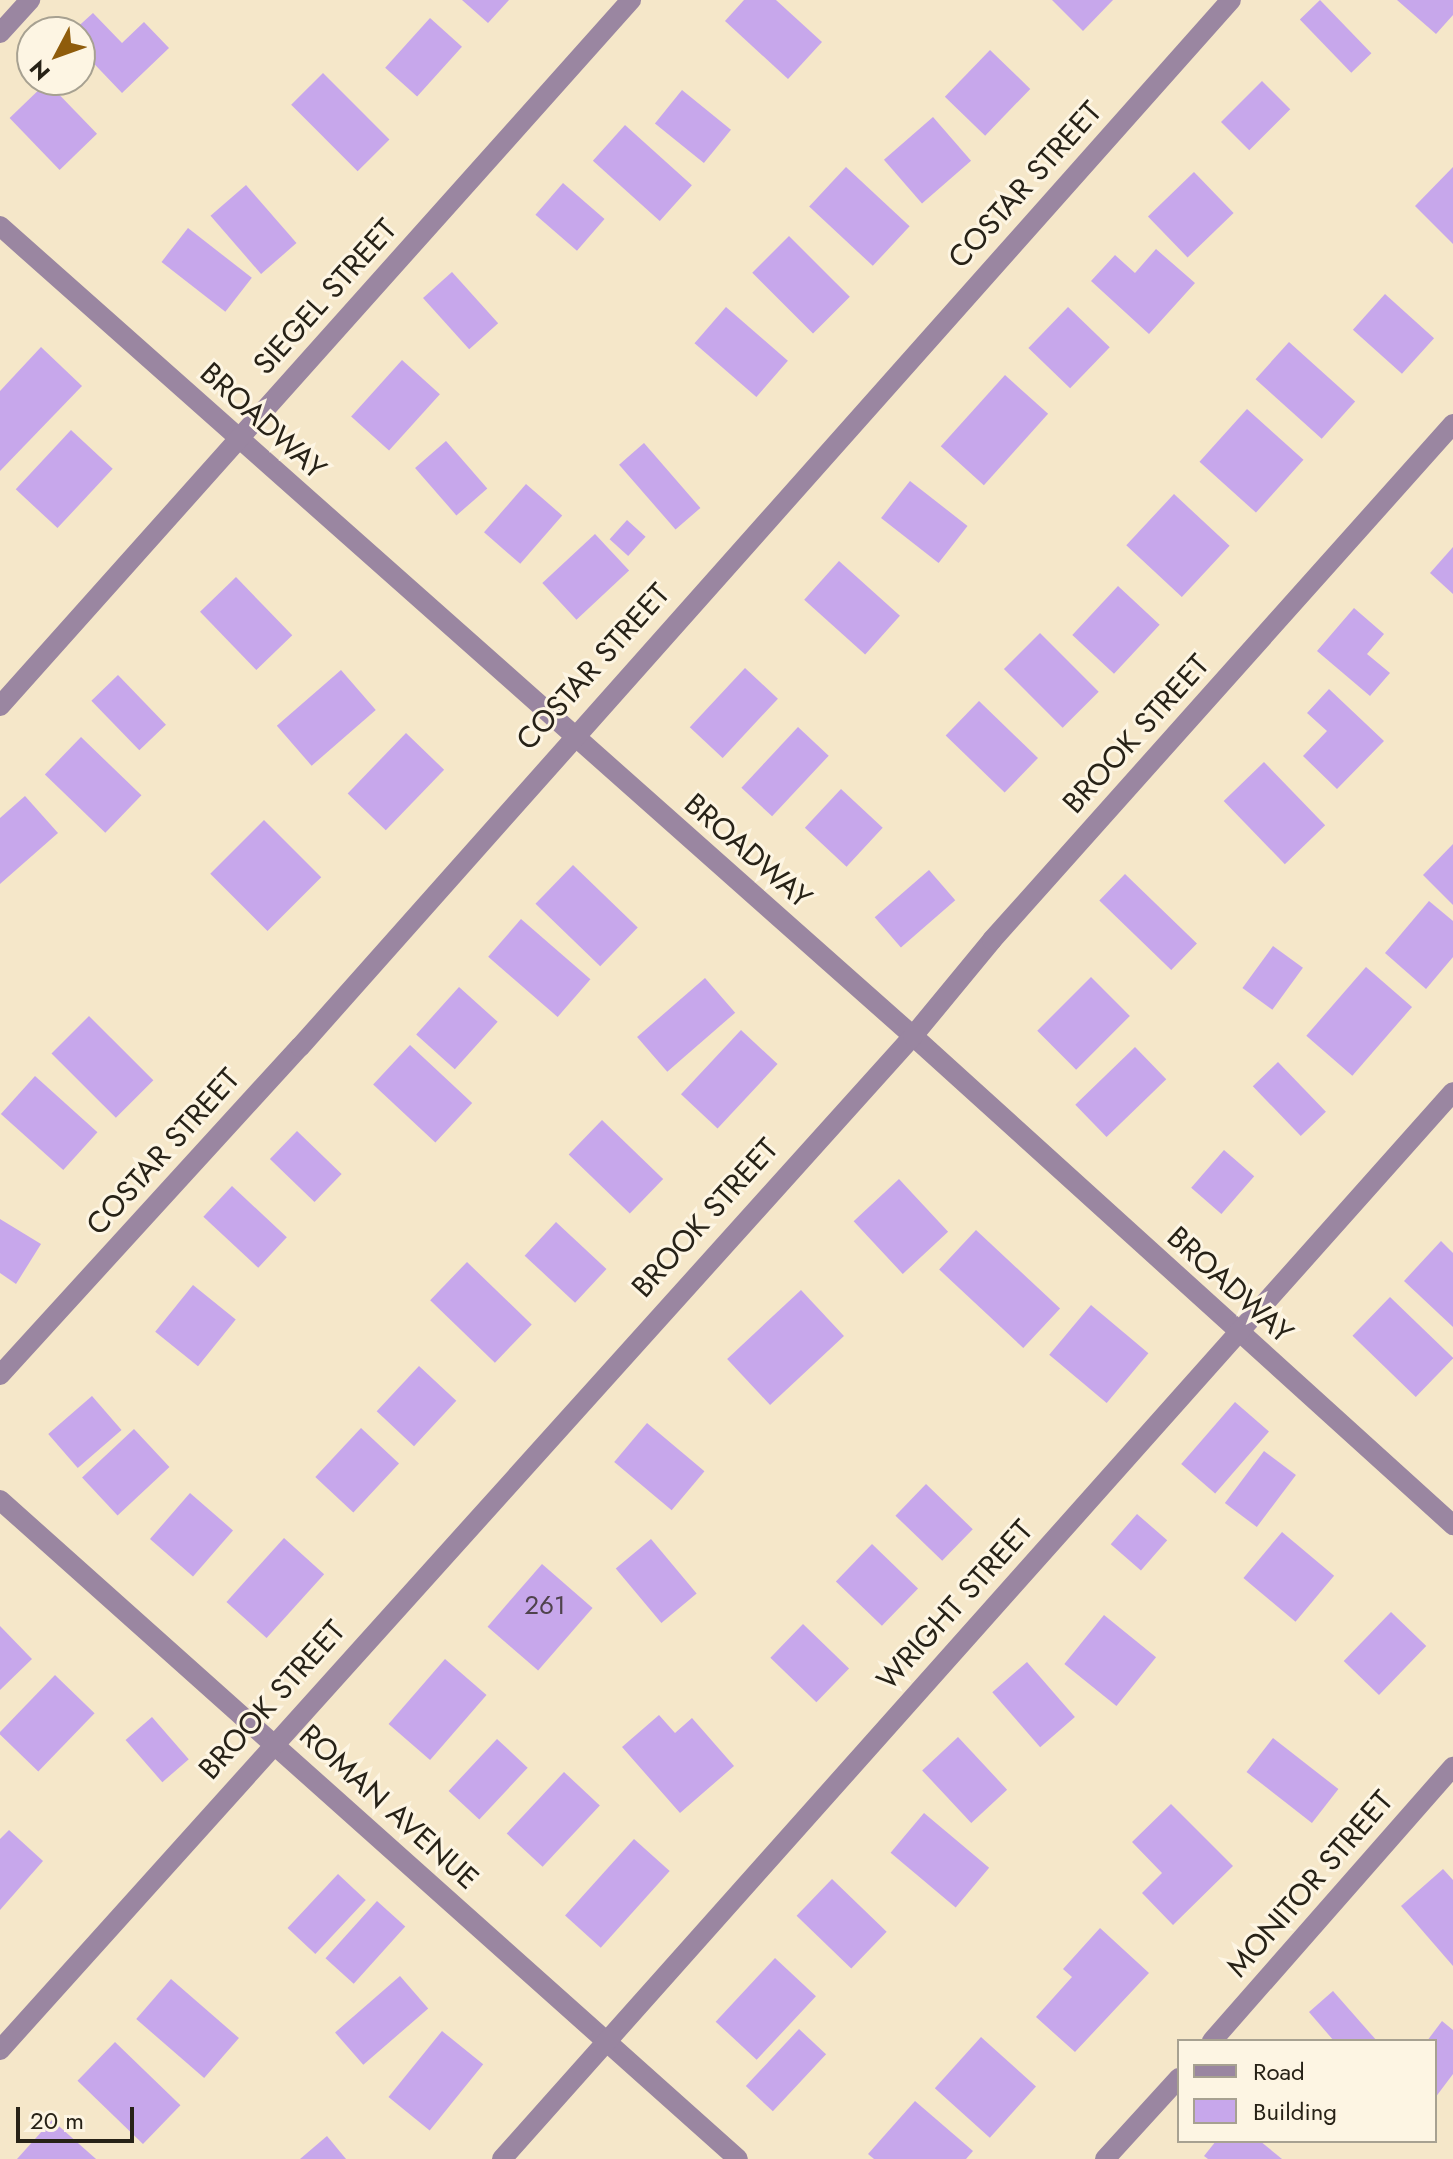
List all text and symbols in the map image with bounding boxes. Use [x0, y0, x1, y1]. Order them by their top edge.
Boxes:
north arrow [16, 16, 96, 96]
text: N [22, 53, 57, 88]
street label: COSTAR STREET [941, 94, 1109, 276]
street label: SIEGEL STREET [246, 212, 404, 382]
street label: BROADWAY [193, 355, 333, 487]
street label: COSTAR STREET [509, 576, 677, 758]
street label: BROOK STREET [1055, 647, 1217, 821]
street label: BROADWAY [677, 786, 819, 916]
street label: COSTAR STREET [79, 1061, 247, 1243]
street label: BROOK STREET [624, 1131, 786, 1305]
street label: BROADWAY [1160, 1219, 1300, 1351]
street label: WRIGHT STREET [869, 1513, 1041, 1697]
house number: 261 [524, 1590, 566, 1622]
street label: BROOK STREET [191, 1613, 353, 1787]
street label: ROMAN AVENUE [292, 1717, 486, 1897]
street label: MONITOR STREET [1219, 1784, 1401, 1984]
legend [1177, 2039, 1437, 2143]
text: Road [1253, 2054, 1305, 2089]
scale bar [20, 2091, 138, 2141]
text: Building [1253, 2094, 1337, 2129]
text: 20 m [30, 2103, 84, 2138]

